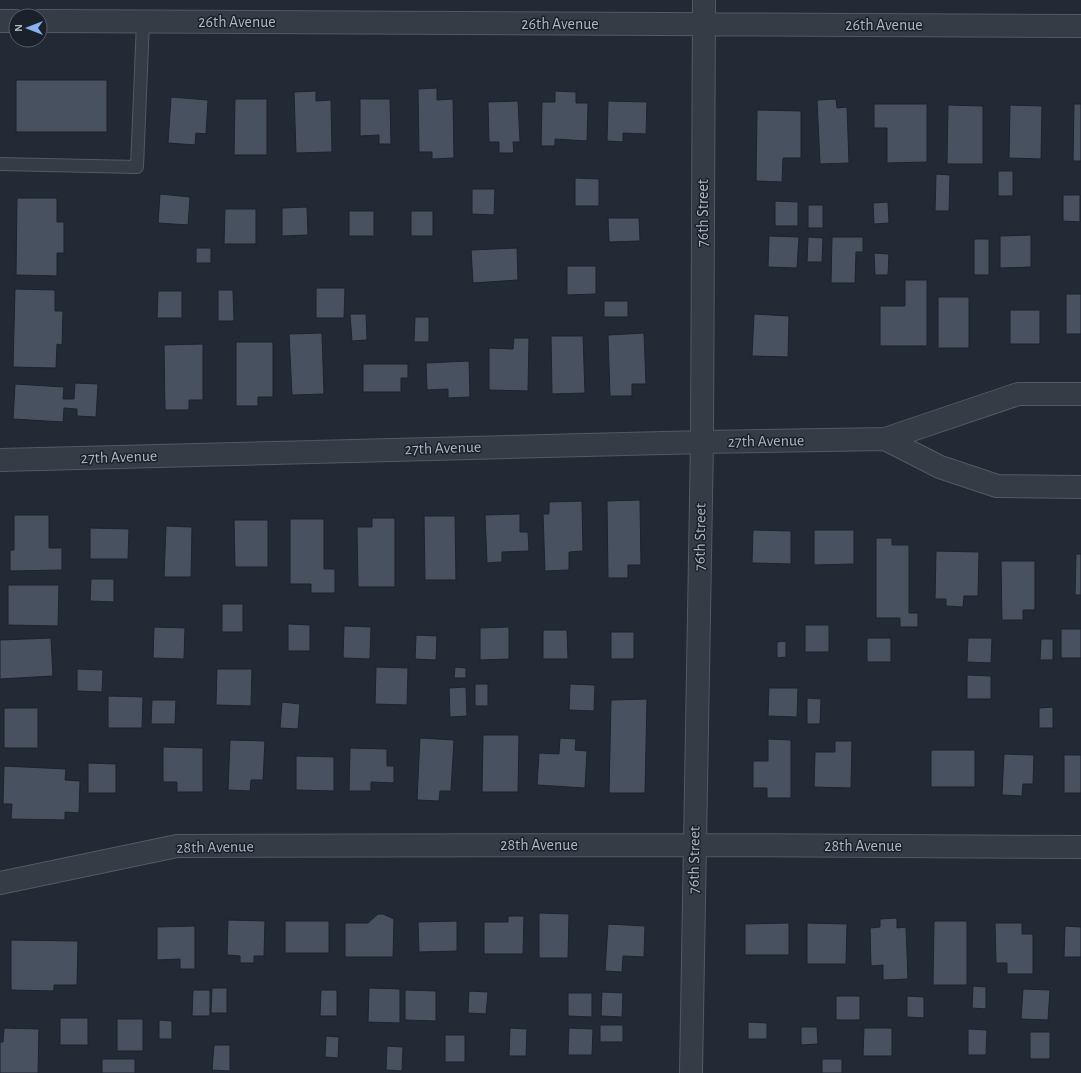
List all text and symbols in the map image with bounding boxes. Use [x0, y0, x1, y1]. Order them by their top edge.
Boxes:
north arrow [8, 8, 48, 48]
street label: 26th Avenue [198, 14, 276, 30]
street label: 26th Avenue [521, 16, 599, 32]
street label: 26th Avenue [845, 17, 923, 33]
text: N [13, 24, 24, 32]
street label: 76th Street [695, 179, 711, 247]
street label: 27th Avenue [728, 432, 804, 450]
street label: 27th Avenue [404, 439, 482, 457]
street label: 27th Avenue [80, 448, 158, 466]
street label: 76th Street [691, 503, 709, 571]
street label: 76th Street [685, 826, 703, 894]
street label: 28th Avenue [500, 837, 578, 853]
street label: 28th Avenue [176, 838, 254, 856]
street label: 28th Avenue [824, 838, 902, 854]

